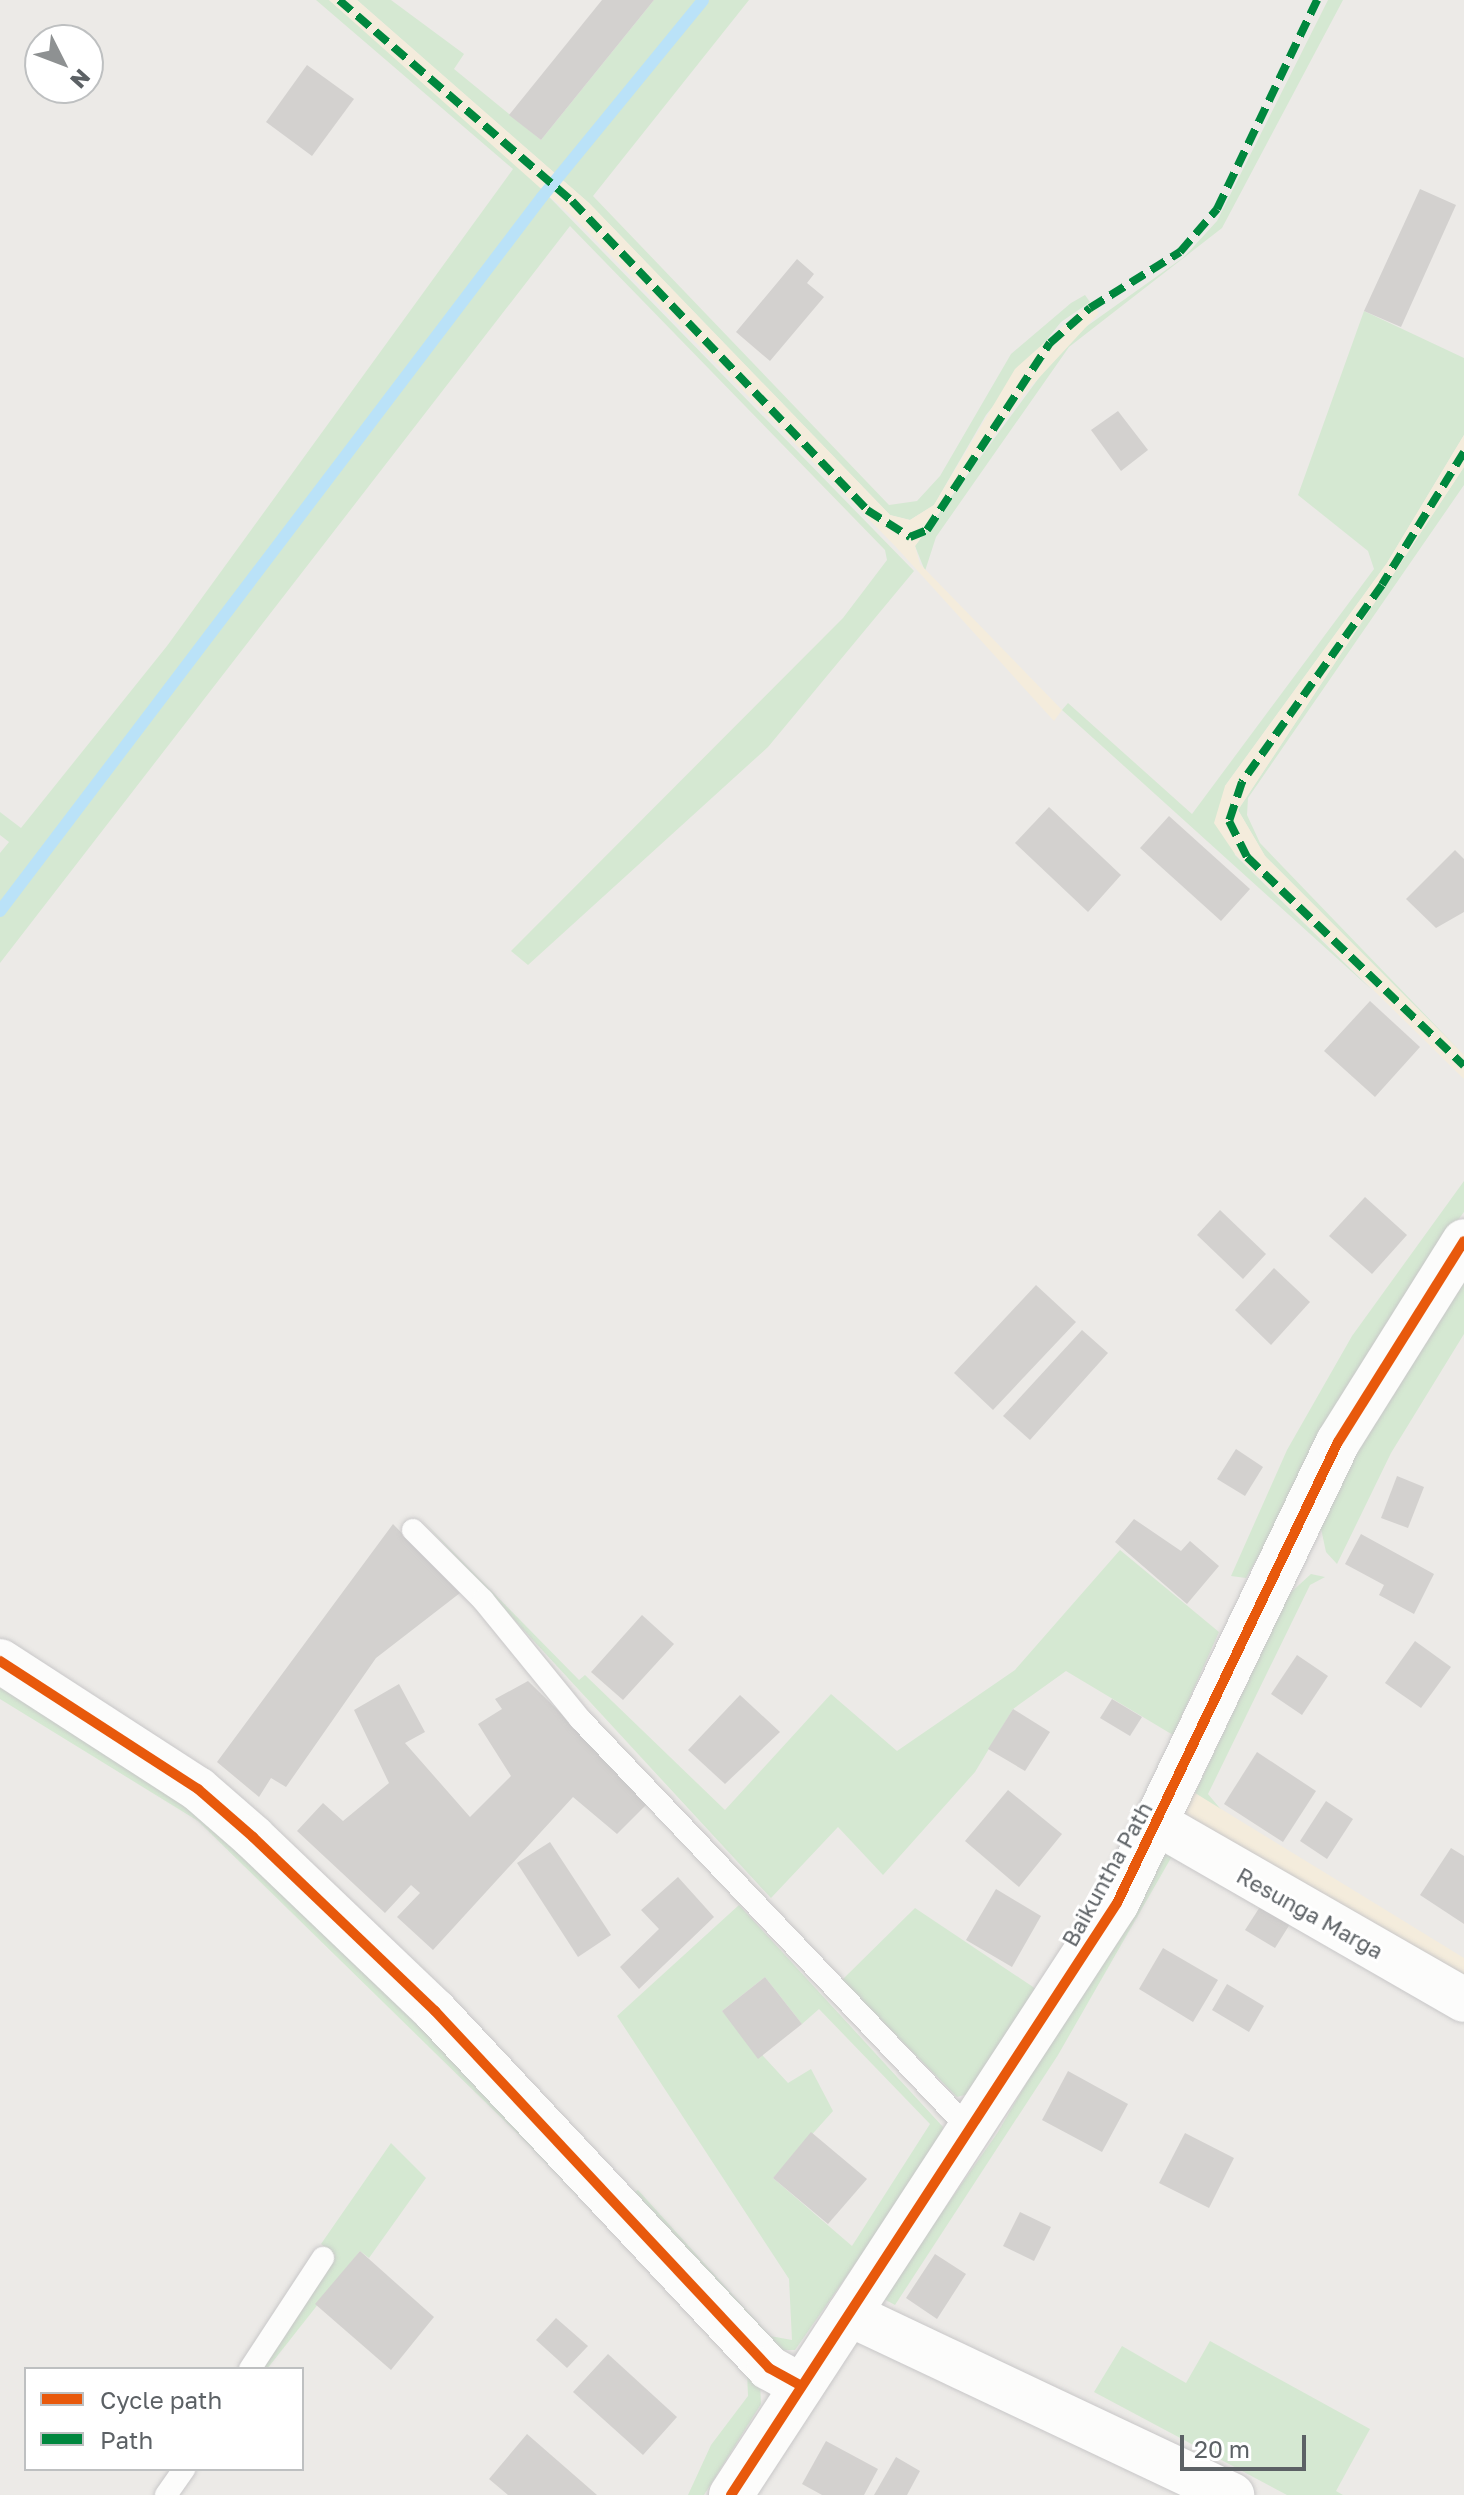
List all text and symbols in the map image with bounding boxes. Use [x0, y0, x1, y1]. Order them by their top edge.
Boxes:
north arrow [24, 24, 104, 104]
text: N [65, 64, 96, 94]
street label: Baikuntha Path [1056, 1797, 1158, 1951]
street label: Resunga Marga [1232, 1862, 1388, 1964]
legend [24, 2367, 304, 2471]
text: Cycle path [100, 2385, 222, 2414]
scale bar [1184, 2419, 1310, 2469]
text: Path [100, 2425, 153, 2454]
text: 20 m [1194, 2434, 1250, 2463]

